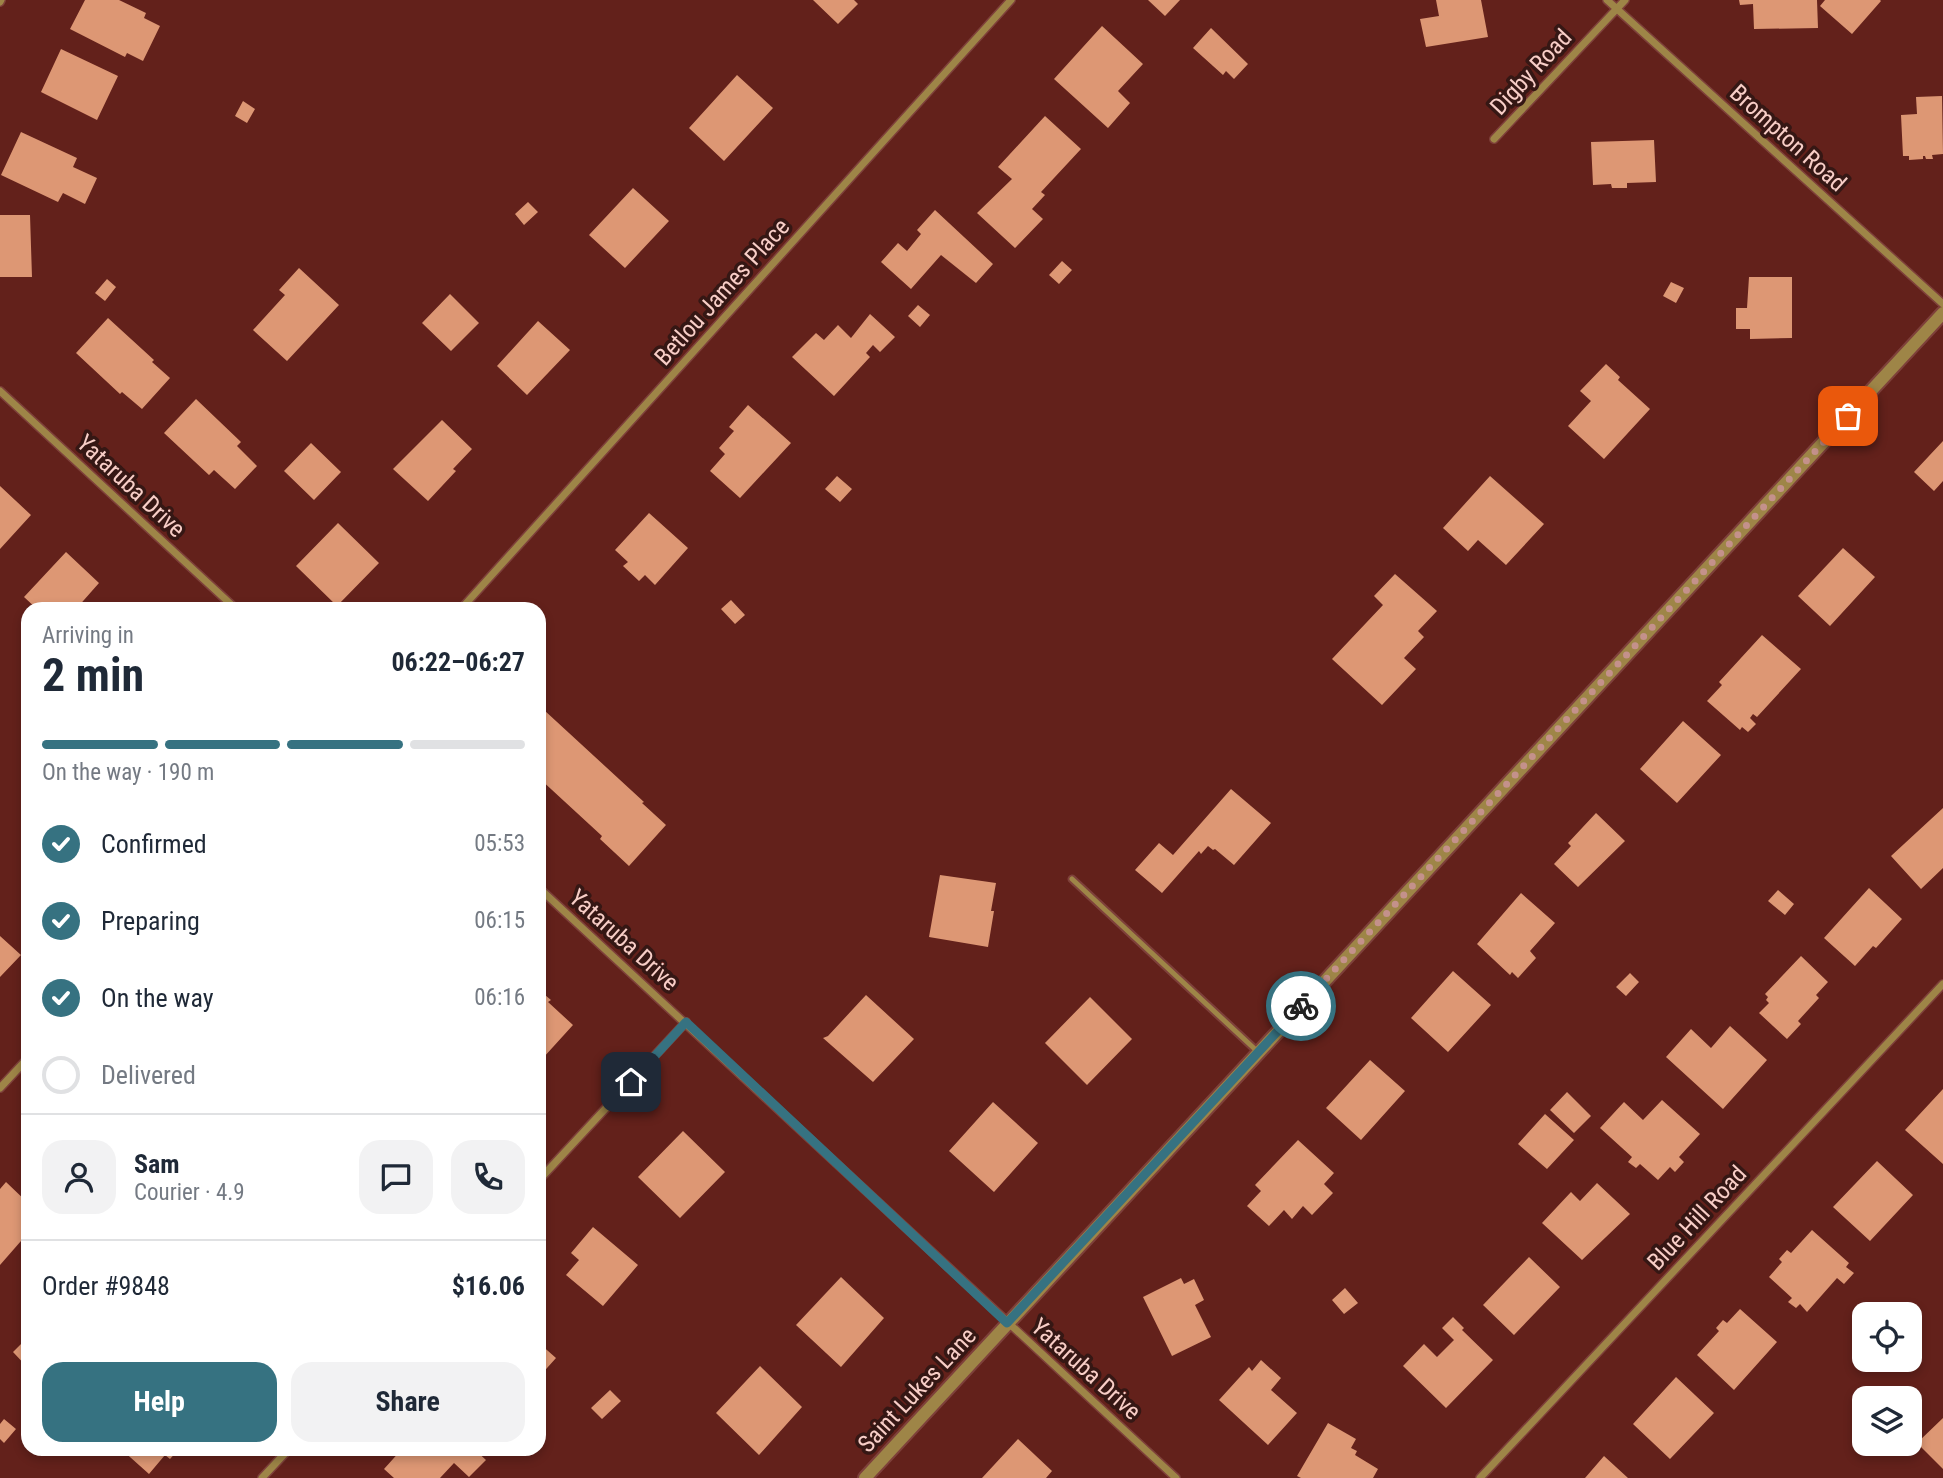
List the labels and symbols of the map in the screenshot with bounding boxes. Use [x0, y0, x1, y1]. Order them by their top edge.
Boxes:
street label: Digby Road [1484, 24, 1578, 120]
street label: Brompton Road [1724, 79, 1852, 197]
street label: Betlou James Place [649, 213, 795, 371]
pin [1818, 386, 1878, 446]
street label: Yataruba Drive [71, 429, 191, 543]
street label: Yataruba Drive [564, 884, 684, 996]
courier [1266, 971, 1336, 1041]
pin [601, 1052, 661, 1112]
street label: Blue Hill Road [1642, 1160, 1752, 1276]
street label: Yataruba Drive [1026, 1313, 1146, 1425]
street label: Saint Lukes Lane [852, 1322, 982, 1458]

